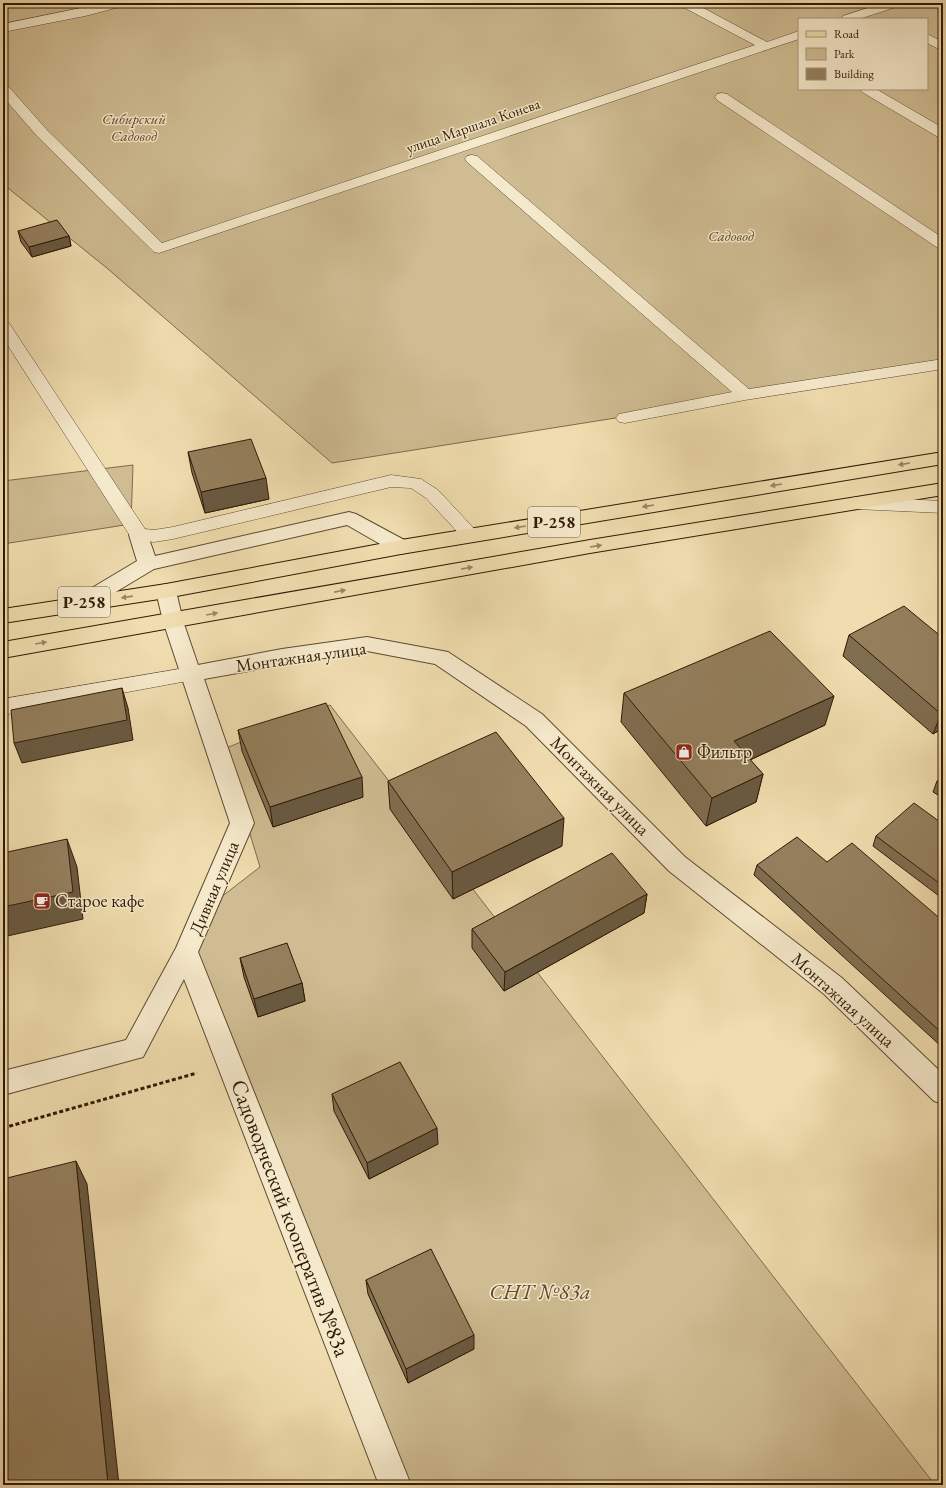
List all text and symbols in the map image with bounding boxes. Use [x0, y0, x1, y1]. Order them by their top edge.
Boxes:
legend [798, 18, 928, 90]
text: Road [834, 26, 860, 42]
text: Park [834, 46, 855, 62]
text: Building [834, 66, 875, 82]
street label: улица Маршала Конева [403, 94, 542, 157]
park label: Сибирский Садовод [102, 109, 166, 145]
park label: Садовод [708, 226, 754, 245]
one-way arrow [898, 461, 911, 467]
one-way arrow [770, 482, 782, 488]
one-way arrow [642, 503, 654, 509]
road number: Р-258 [528, 507, 580, 537]
one-way arrow [514, 524, 526, 530]
one-way arrow [589, 543, 602, 549]
one-way arrow [461, 564, 473, 570]
road number: Р-258 [58, 587, 110, 617]
one-way arrow [333, 588, 346, 594]
one-way arrow [121, 593, 133, 600]
one-way arrow [205, 611, 218, 617]
street label: Монтажная улица [234, 636, 368, 677]
one-way arrow [35, 640, 48, 646]
street label: Монтажная улица [546, 731, 655, 841]
place label: Фильтр [697, 740, 752, 763]
shop icon: Фильтр [674, 742, 694, 762]
street label: Дивная улица [183, 837, 244, 938]
place label: Старое кафе [55, 889, 144, 912]
cafe icon: Старое кафе [32, 891, 52, 911]
street label: Монтажная улица [787, 947, 900, 1053]
street label: Садоводческий кооператив №83а [224, 1075, 357, 1361]
park label: СНТ №83а [489, 1277, 591, 1306]

